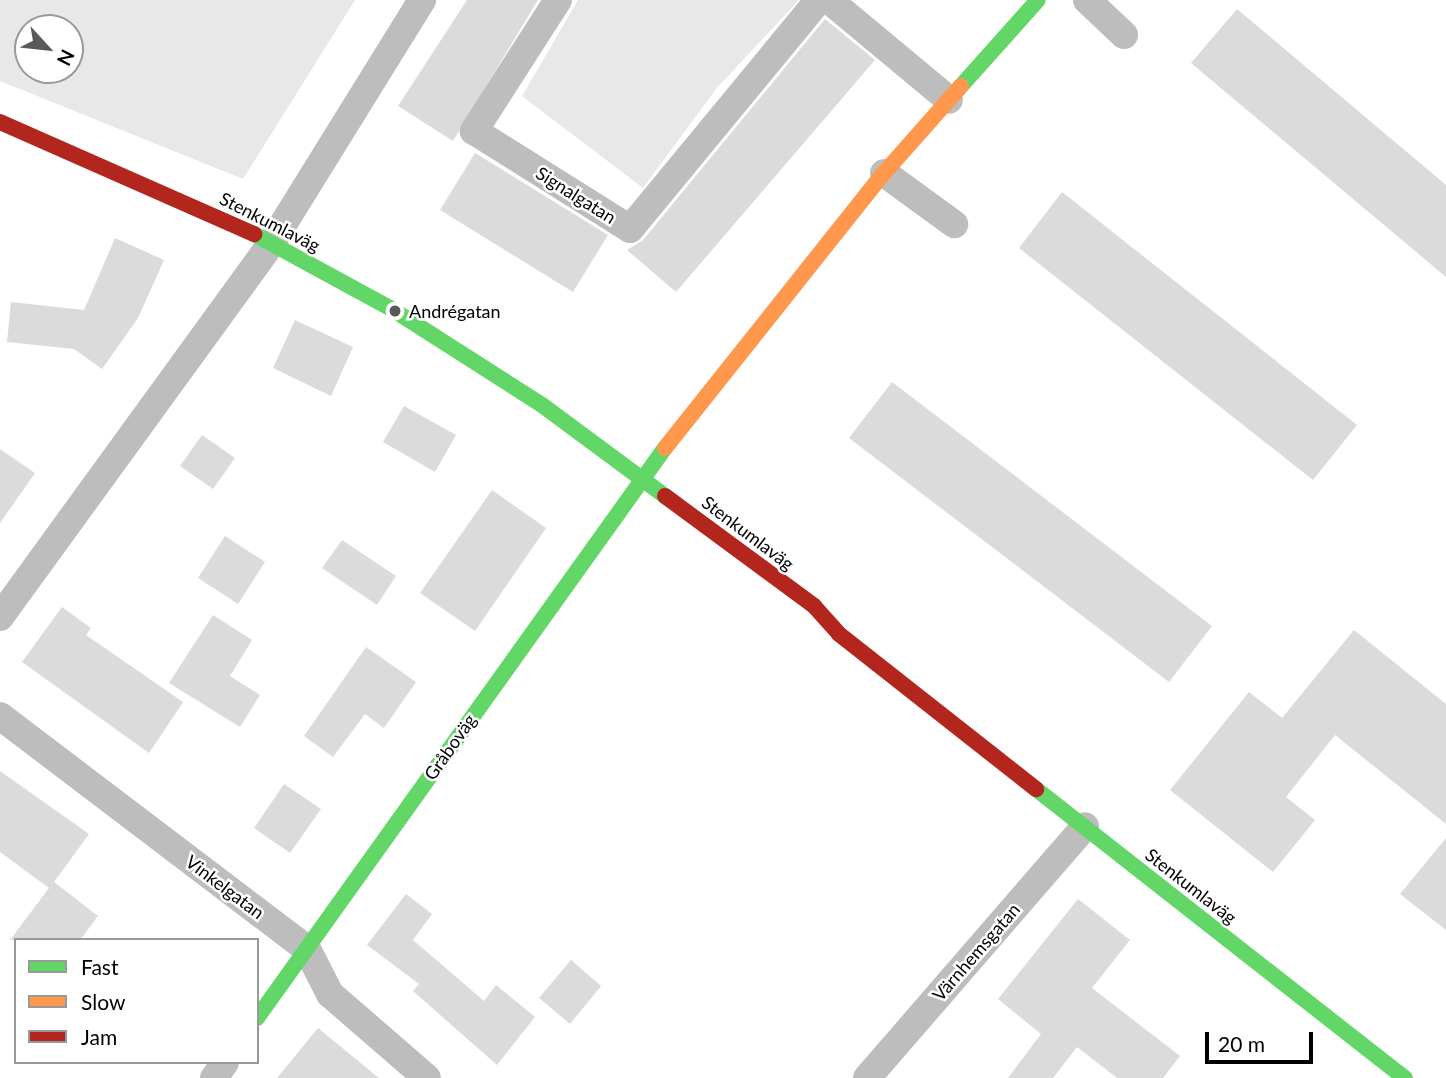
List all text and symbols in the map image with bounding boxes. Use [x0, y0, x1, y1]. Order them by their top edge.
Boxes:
north arrow [14, 14, 84, 84]
text: N [53, 46, 80, 70]
street label: Signalgatan [532, 162, 620, 228]
street label: Stenkumlaväg [216, 187, 324, 257]
place label: Andrégatan [409, 300, 501, 322]
marker: Andrégatan [387, 303, 403, 319]
street label: Stenkumlaväg [698, 491, 798, 575]
street label: Gråboväg [419, 710, 481, 784]
street label: Stenkumlaväg [1141, 844, 1241, 928]
street label: Vinkelgatan [182, 851, 268, 923]
street label: Värnhemsgatan [928, 899, 1024, 1005]
legend [14, 938, 259, 1064]
text: Fast [81, 954, 118, 979]
text: Slow [81, 989, 125, 1014]
scale bar [1208, 1018, 1316, 1062]
text: Jam [81, 1024, 117, 1049]
text: 20 m [1218, 1031, 1265, 1056]

